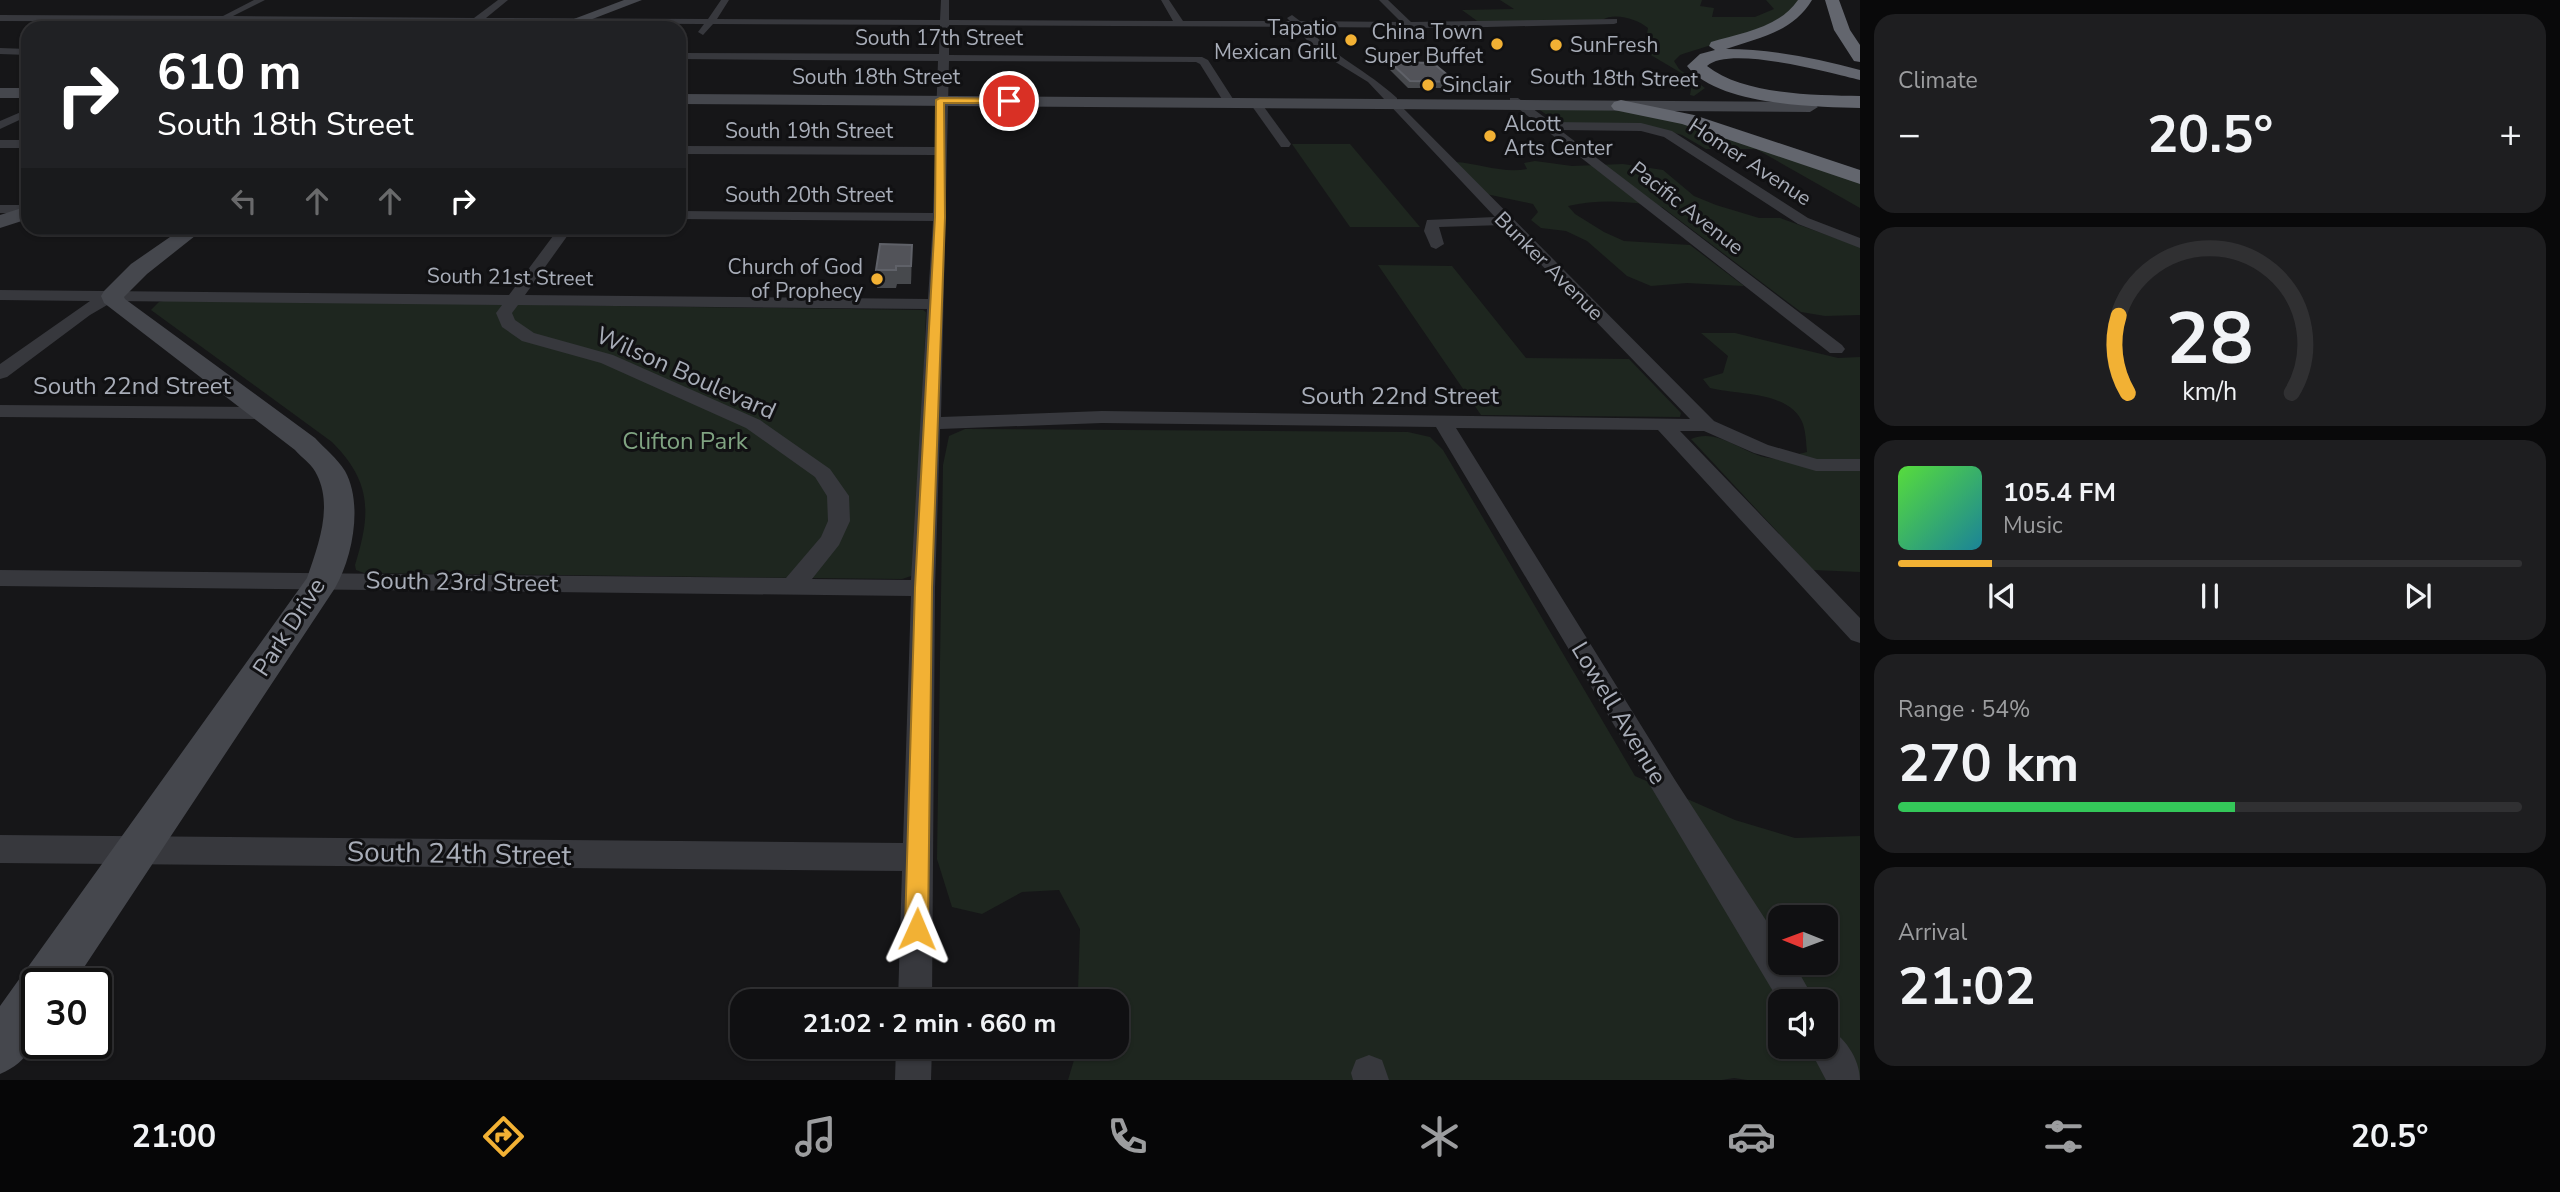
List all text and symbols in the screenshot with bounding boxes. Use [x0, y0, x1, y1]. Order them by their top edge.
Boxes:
place label: Tapatio Mexican Grill [1214, 14, 1338, 66]
place label: China Town Super Buffet [1364, 18, 1484, 70]
street label: South 17th Street [855, 24, 1024, 52]
place label: SunFresh [1570, 31, 1659, 59]
marker: Tapatio Mexican Grill [1343, 32, 1359, 48]
marker: China Town Super Buffet [1489, 36, 1505, 52]
marker: SunFresh [1548, 37, 1564, 53]
text: 610 m [157, 39, 301, 106]
icon: right [42, 49, 133, 140]
street label: South 18th Street [792, 63, 961, 91]
street label: South 18th Street [1530, 63, 1699, 93]
text: Climate [1898, 65, 1978, 96]
pin [979, 71, 1039, 131]
place label: Sinclair [1442, 71, 1512, 99]
marker: Sinclair [1420, 77, 1436, 93]
icon: arrive [990, 82, 1028, 120]
text: 20.5° [2147, 99, 2273, 170]
text: South 18th Street [157, 103, 413, 146]
text: − [1898, 109, 1921, 160]
text: + [2499, 109, 2522, 160]
place label: Alcott Arts Center [1504, 110, 1613, 162]
street label: Homer Avenue [1683, 112, 1817, 212]
street label: South 19th Street [725, 117, 894, 145]
marker: Alcott Arts Center [1482, 128, 1498, 144]
street label: Pacific Avenue [1624, 155, 1750, 261]
street label: South 20th Street [725, 181, 894, 209]
icon: left [225, 182, 263, 220]
icon: ahead [298, 182, 336, 220]
icon: ahead [371, 182, 409, 220]
icon: right [444, 182, 482, 220]
street label: Bunker Avenue [1488, 205, 1610, 327]
place label: Church of God of Prophecy [728, 253, 863, 305]
street label: South 21st Street [427, 262, 594, 292]
marker: Church of God of Prophecy [869, 271, 885, 287]
text: 28 [2166, 289, 2254, 389]
street label: Wilson Boulevard [591, 319, 781, 427]
street label: South 22nd Street [33, 370, 232, 402]
text: km/h [2182, 375, 2238, 409]
street label: South 22nd Street [1301, 380, 1500, 412]
park label: Clifton Park [622, 425, 749, 457]
text: 105.4 FM [2003, 475, 2116, 510]
text: Music [2003, 510, 2063, 541]
street label: South 23rd Street [365, 564, 559, 600]
street label: Park Drive [245, 572, 333, 682]
icon: previous [1983, 577, 2021, 615]
icon: pause [2191, 577, 2229, 615]
icon: next [2399, 577, 2437, 615]
street label: Lowell Avenue [1564, 636, 1674, 790]
text: Range · 54% [1898, 694, 2030, 725]
text: 270 km [1898, 728, 2079, 799]
street label: South 24th Street [347, 833, 572, 875]
position arrow [880, 892, 954, 966]
north arrow [1768, 905, 1838, 975]
map controls [1768, 905, 1838, 1059]
text: Arrival [1898, 917, 1967, 948]
text: 21:02 [1898, 951, 2036, 1022]
speed limit sign: 30 [21, 968, 112, 1059]
button: sound [1768, 989, 1838, 1059]
text: 21:02 · 2 min · 660 m [803, 1006, 1056, 1041]
icon: directions [479, 1112, 528, 1161]
icon: music [791, 1112, 840, 1161]
icon: phone [1103, 1112, 1152, 1161]
icon: climate [1415, 1112, 1464, 1161]
icon: car [1727, 1112, 1776, 1161]
icon: filters [2039, 1112, 2088, 1161]
text: 21:00 [131, 1115, 216, 1158]
text: 20.5° [2351, 1115, 2428, 1158]

